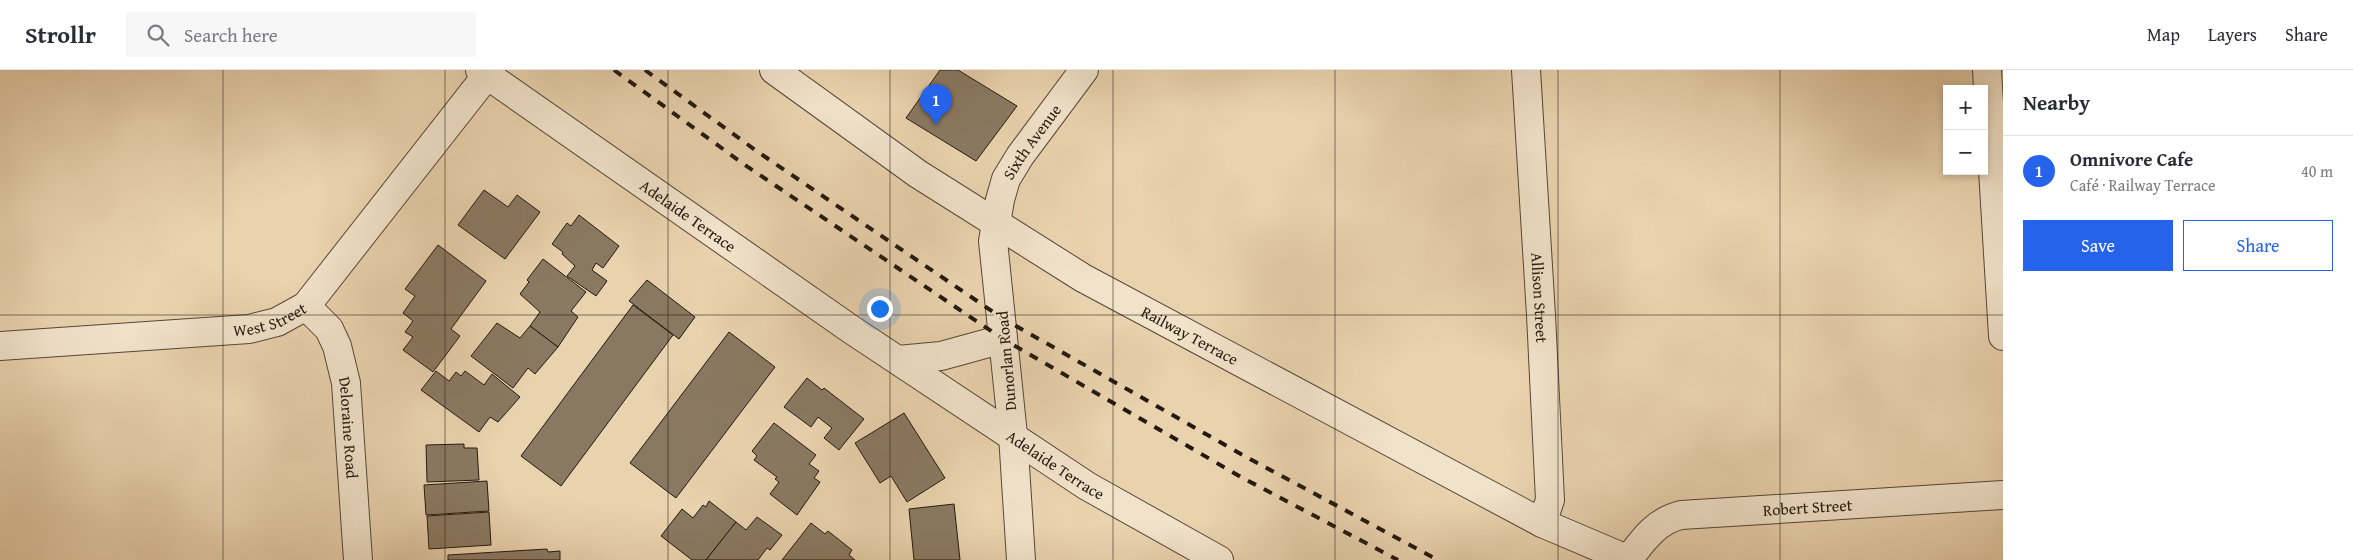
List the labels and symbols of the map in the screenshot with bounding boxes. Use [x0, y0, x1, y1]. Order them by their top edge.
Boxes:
pin: 1 [920, 84, 952, 125]
street label: Sixth Avenue [996, 99, 1067, 184]
street label: Adelaide Terrace [635, 173, 741, 258]
street label: Allison Street [1525, 252, 1554, 344]
street label: West Street [232, 296, 311, 342]
your location [867, 296, 893, 322]
street label: Railway Terrace [1137, 299, 1243, 371]
street label: Dunorlan Road [990, 310, 1022, 412]
street label: Deloraine Road [333, 374, 364, 480]
street label: Adelaide Terrace [1002, 424, 1109, 506]
street label: Robert Street [1762, 492, 1853, 522]

